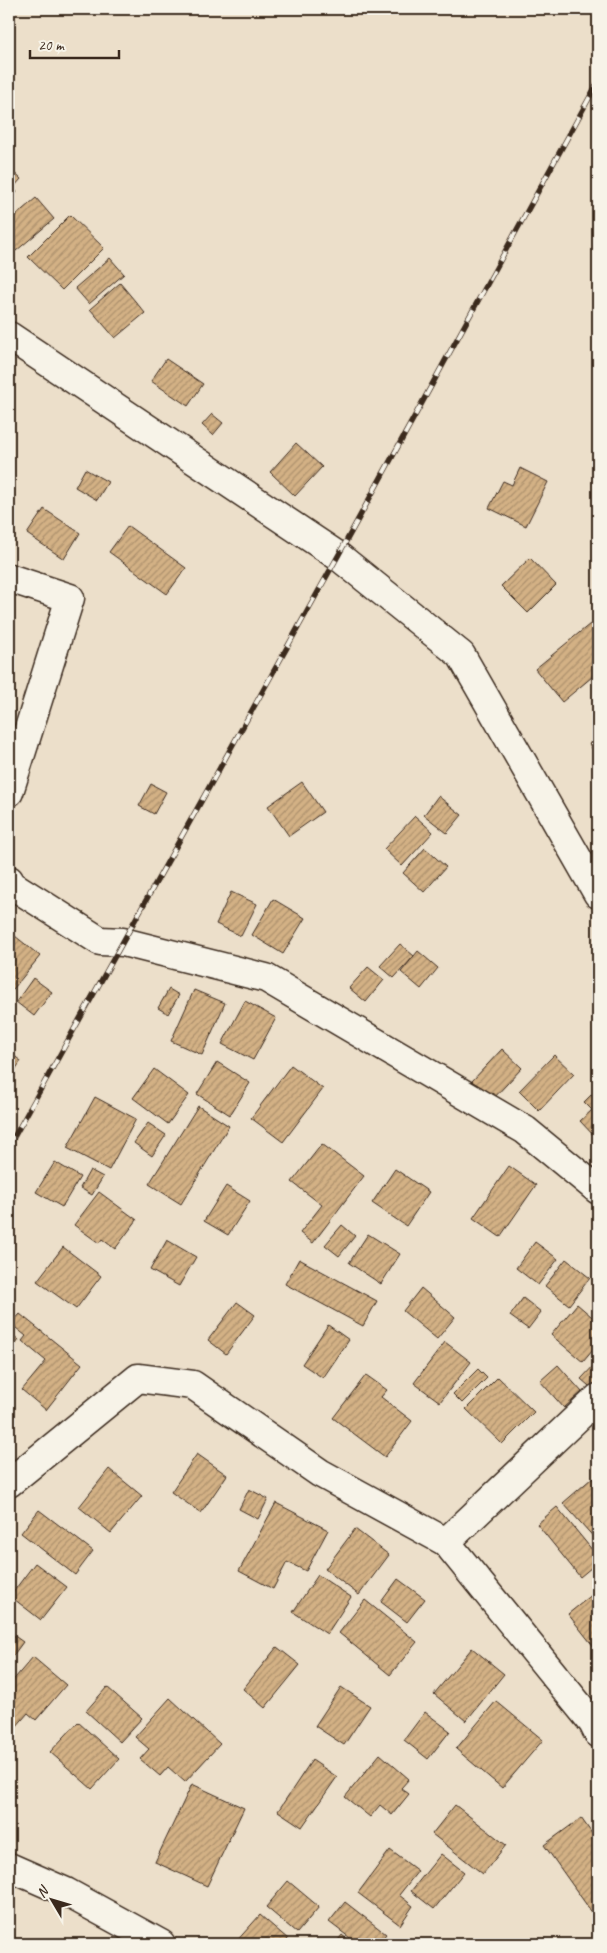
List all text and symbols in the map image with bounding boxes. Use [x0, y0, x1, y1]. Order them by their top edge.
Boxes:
scale bar [30, 28, 119, 60]
text: 20 m [38, 36, 65, 55]
north arrow [28, 1876, 78, 1926]
text: N [33, 1882, 53, 1901]

